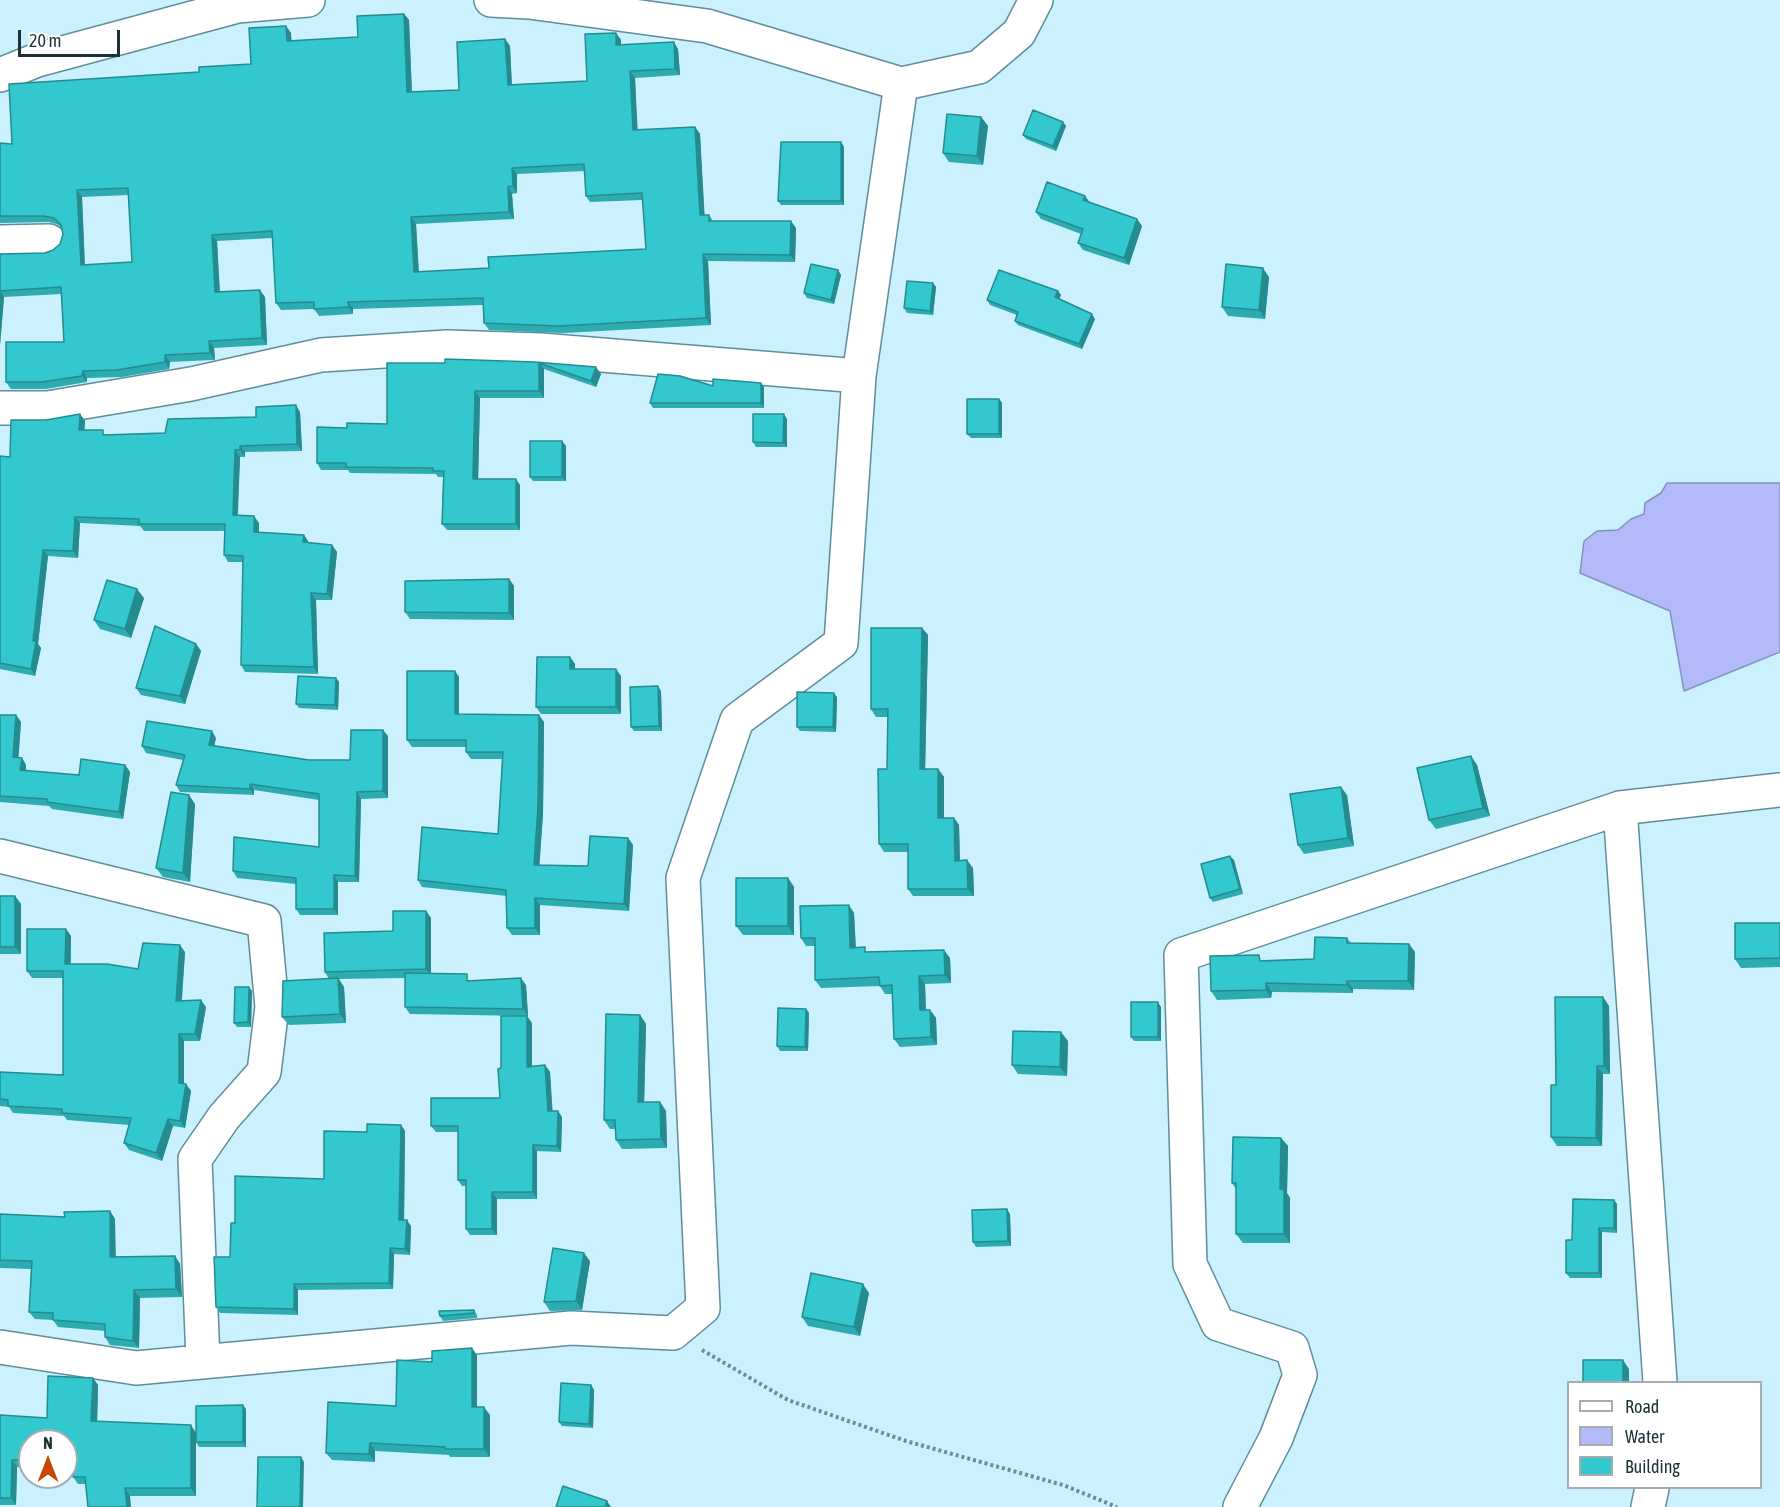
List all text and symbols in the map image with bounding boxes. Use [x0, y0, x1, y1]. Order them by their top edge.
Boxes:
scale bar [21, 18, 123, 56]
text: 20 m [29, 30, 61, 51]
legend [1567, 1381, 1762, 1489]
text: Road [1625, 1396, 1659, 1417]
text: Water [1625, 1426, 1664, 1447]
north arrow [18, 1429, 78, 1489]
text: N [43, 1434, 53, 1452]
text: Building [1625, 1456, 1680, 1477]

